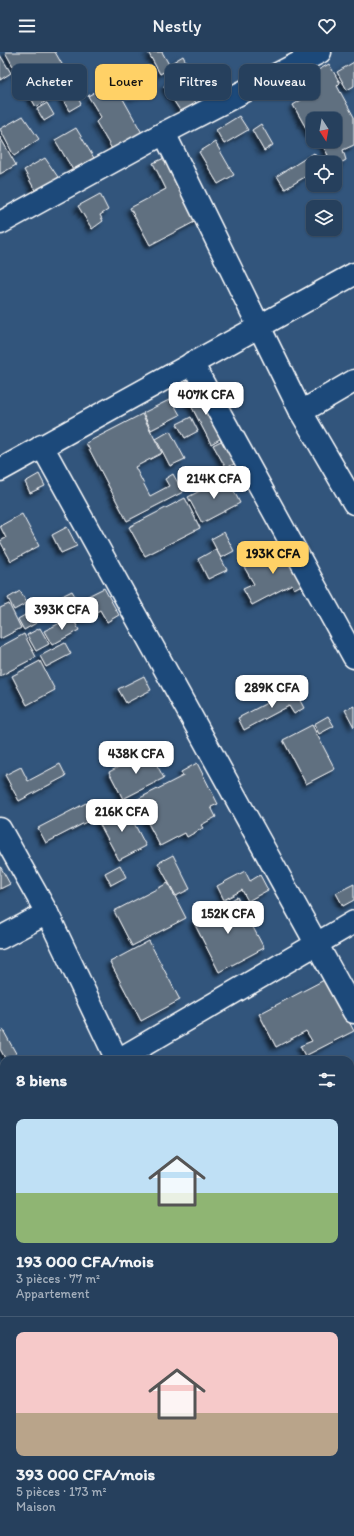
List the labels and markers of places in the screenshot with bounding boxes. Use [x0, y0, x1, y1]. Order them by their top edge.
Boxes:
pin: 407K CFA [165, 382, 247, 416]
pin: 214K CFA [173, 466, 255, 500]
pin: 193K CFA [232, 541, 314, 575]
pin: 393K CFA [21, 597, 103, 631]
pin: 289K CFA [231, 675, 313, 709]
pin: 438K CFA [95, 741, 177, 775]
pin: 216K CFA [81, 799, 163, 833]
pin: 152K CFA [187, 901, 269, 935]

